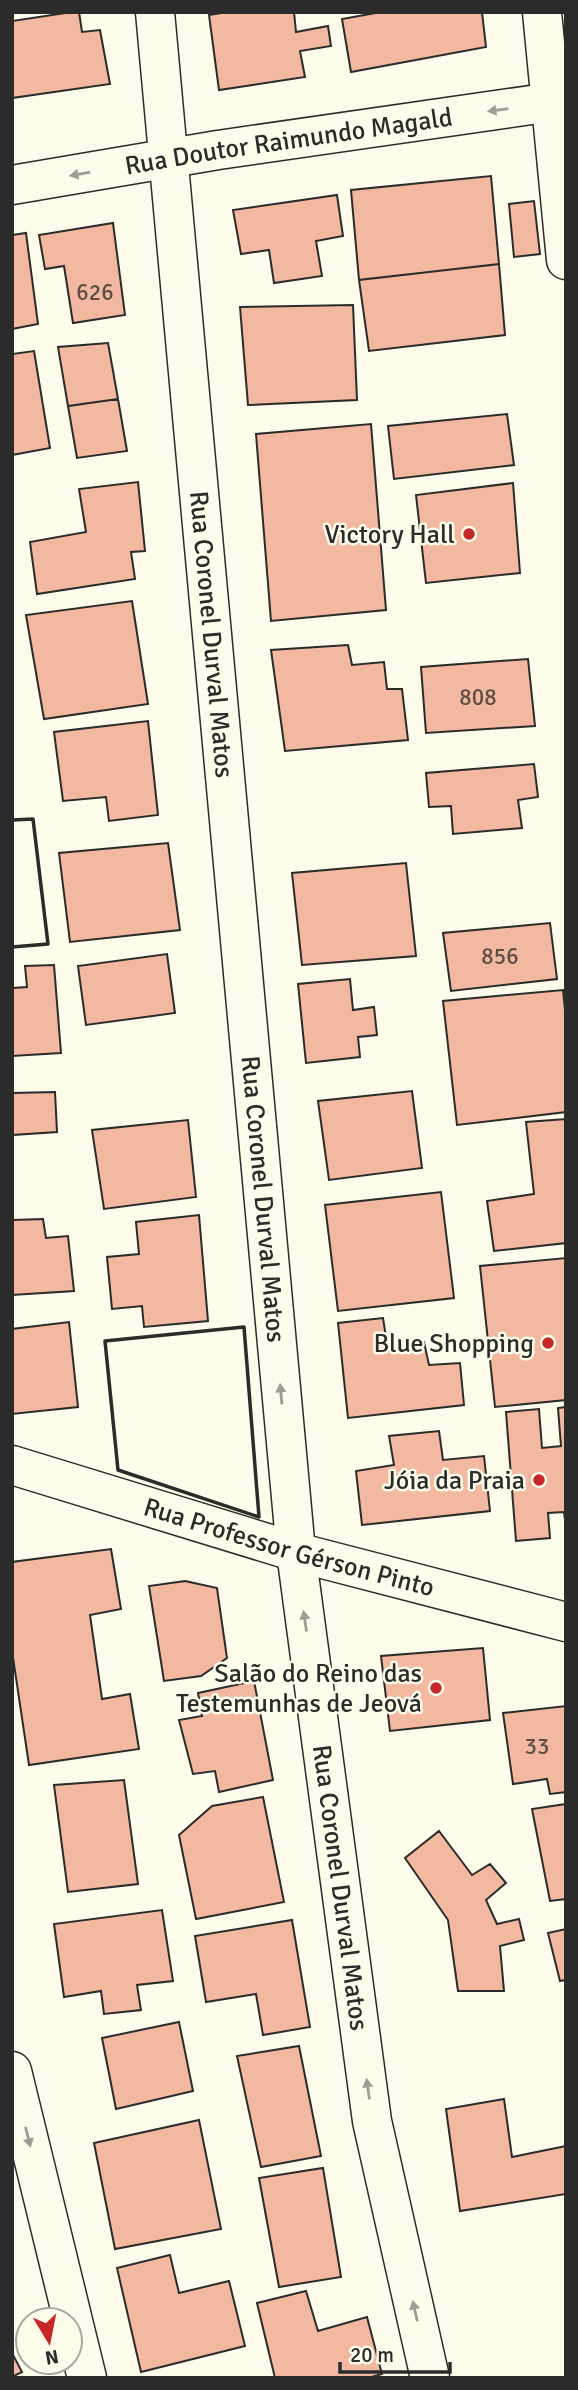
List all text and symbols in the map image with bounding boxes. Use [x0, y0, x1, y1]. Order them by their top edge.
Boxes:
street label: Rua Doutor Raimundo Magald [122, 102, 454, 183]
one-way arrow [487, 105, 509, 116]
one-way arrow [68, 169, 90, 180]
house number: 626 [76, 278, 114, 307]
street label: Rua Coronel Durval Matos [182, 490, 240, 779]
place label: Victory Hall [325, 519, 455, 551]
marker: Victory Hall [461, 526, 477, 542]
house number: 808 [459, 683, 497, 712]
house number: 856 [481, 942, 519, 971]
street label: Rua Coronel Durval Matos [234, 1054, 292, 1344]
place label: Blue Shopping [373, 1328, 534, 1360]
marker: Blue Shopping [540, 1335, 556, 1351]
one-way arrow [275, 1383, 286, 1405]
place label: Jóia da Praia [384, 1465, 525, 1497]
marker: Jóia da Praia [531, 1472, 547, 1488]
street label: Rua Professor Gérson Pinto [140, 1491, 438, 1604]
one-way arrow [299, 1609, 310, 1631]
place label: Salão do Reino das Testemunhas de Jeová [176, 1658, 422, 1720]
marker: Salão do Reino das Testemunhas de Jeová [428, 1680, 444, 1696]
house number: 33 [525, 1732, 549, 1761]
street label: Rua Coronel Durval Matos [305, 1743, 375, 2033]
one-way arrow [362, 2078, 373, 2100]
one-way arrow [23, 2126, 34, 2148]
one-way arrow [409, 2300, 420, 2322]
north arrow [14, 2306, 84, 2376]
scale bar [340, 2330, 450, 2374]
text: 20 m [350, 2342, 394, 2368]
text: N [43, 2344, 60, 2370]

